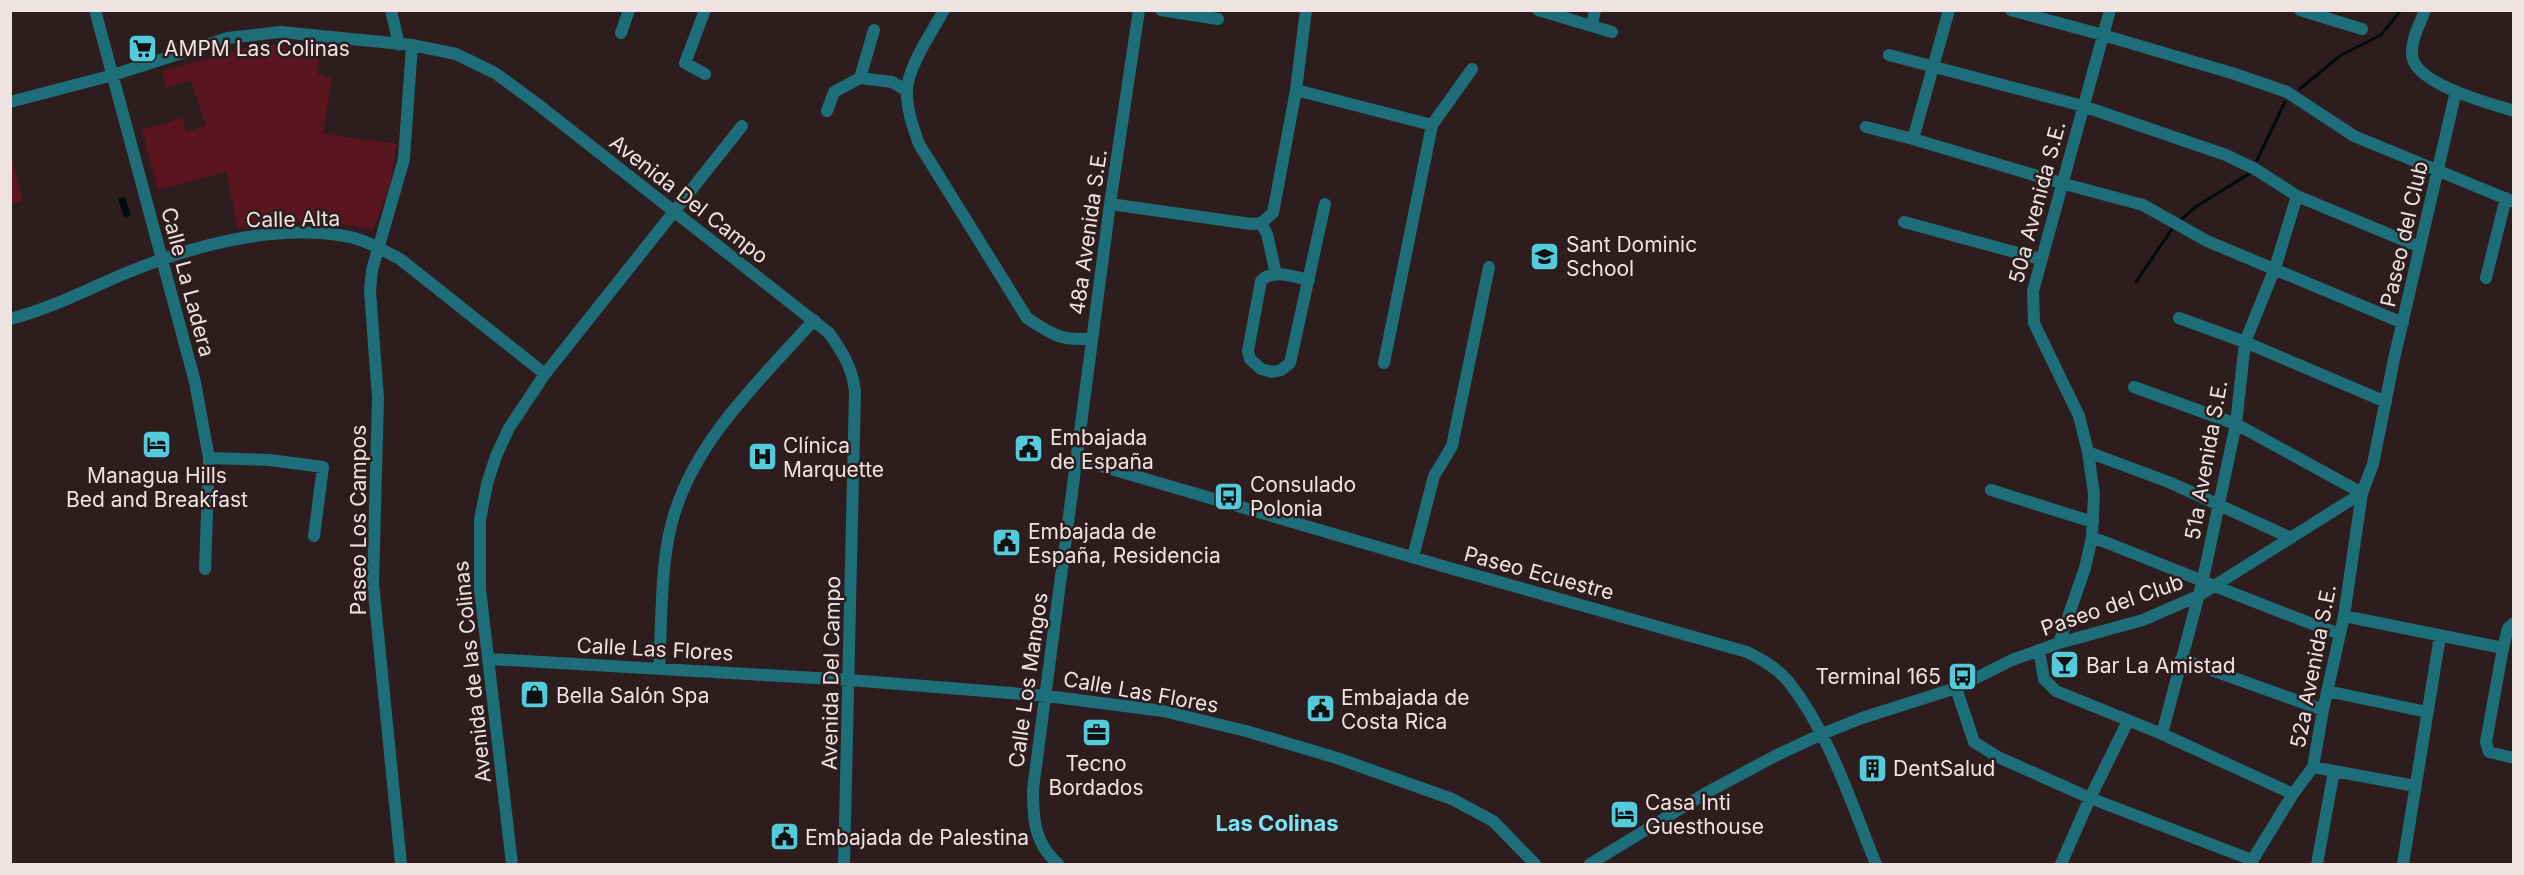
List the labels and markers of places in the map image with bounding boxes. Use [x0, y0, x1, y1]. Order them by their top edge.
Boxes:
supermarket icon: AMPM Las Colinas [127, 32, 159, 64]
place label: AMPM Las Colinas [164, 36, 350, 61]
place label: Sant Dominic School [1566, 232, 1697, 281]
school or university icon: Sant Dominic School [1529, 240, 1561, 272]
place label: Embajada de España [1050, 425, 1154, 474]
hotel icon: Managua Hills Bed and Breakfast [141, 428, 173, 460]
place label: Clínica Marquette [783, 433, 884, 482]
public building icon: Embajada de España [1013, 433, 1045, 465]
hospital icon: Clínica Marquette [746, 441, 778, 473]
place label: Managua Hills Bed and Breakfast [66, 463, 248, 512]
place label: Consulado Polonia [1250, 472, 1356, 521]
bus stop icon: Consulado Polonia [1213, 480, 1245, 512]
place label: Embajada de España, Residencia [1028, 519, 1221, 568]
public building icon: Embajada de España, Residencia [991, 527, 1023, 559]
bar icon: Bar La Amistad [2049, 649, 2081, 681]
place label: Bar La Amistad [2086, 653, 2236, 678]
bus stop icon: Terminal 165 [1946, 660, 1978, 692]
place label: Terminal 165 [1816, 664, 1941, 689]
shop icon: Bella Salón Spa [519, 679, 551, 711]
place label: Bella Salón Spa [556, 683, 709, 708]
place label: Embajada de Costa Rica [1341, 685, 1469, 734]
public building icon: Embajada de Costa Rica [1304, 693, 1336, 725]
office icon: Tecno Bordados [1080, 716, 1112, 748]
place label: Tecno Bordados [1048, 751, 1144, 800]
building icon: DentSalud [1856, 752, 1888, 784]
place label: DentSalud [1893, 756, 1995, 781]
place label: Casa Inti Guesthouse [1645, 790, 1764, 839]
hotel icon: Casa Inti Guesthouse [1608, 798, 1640, 830]
public building icon: Embajada de Palestina [768, 821, 800, 853]
place label: Embajada de Palestina [805, 825, 1029, 850]

